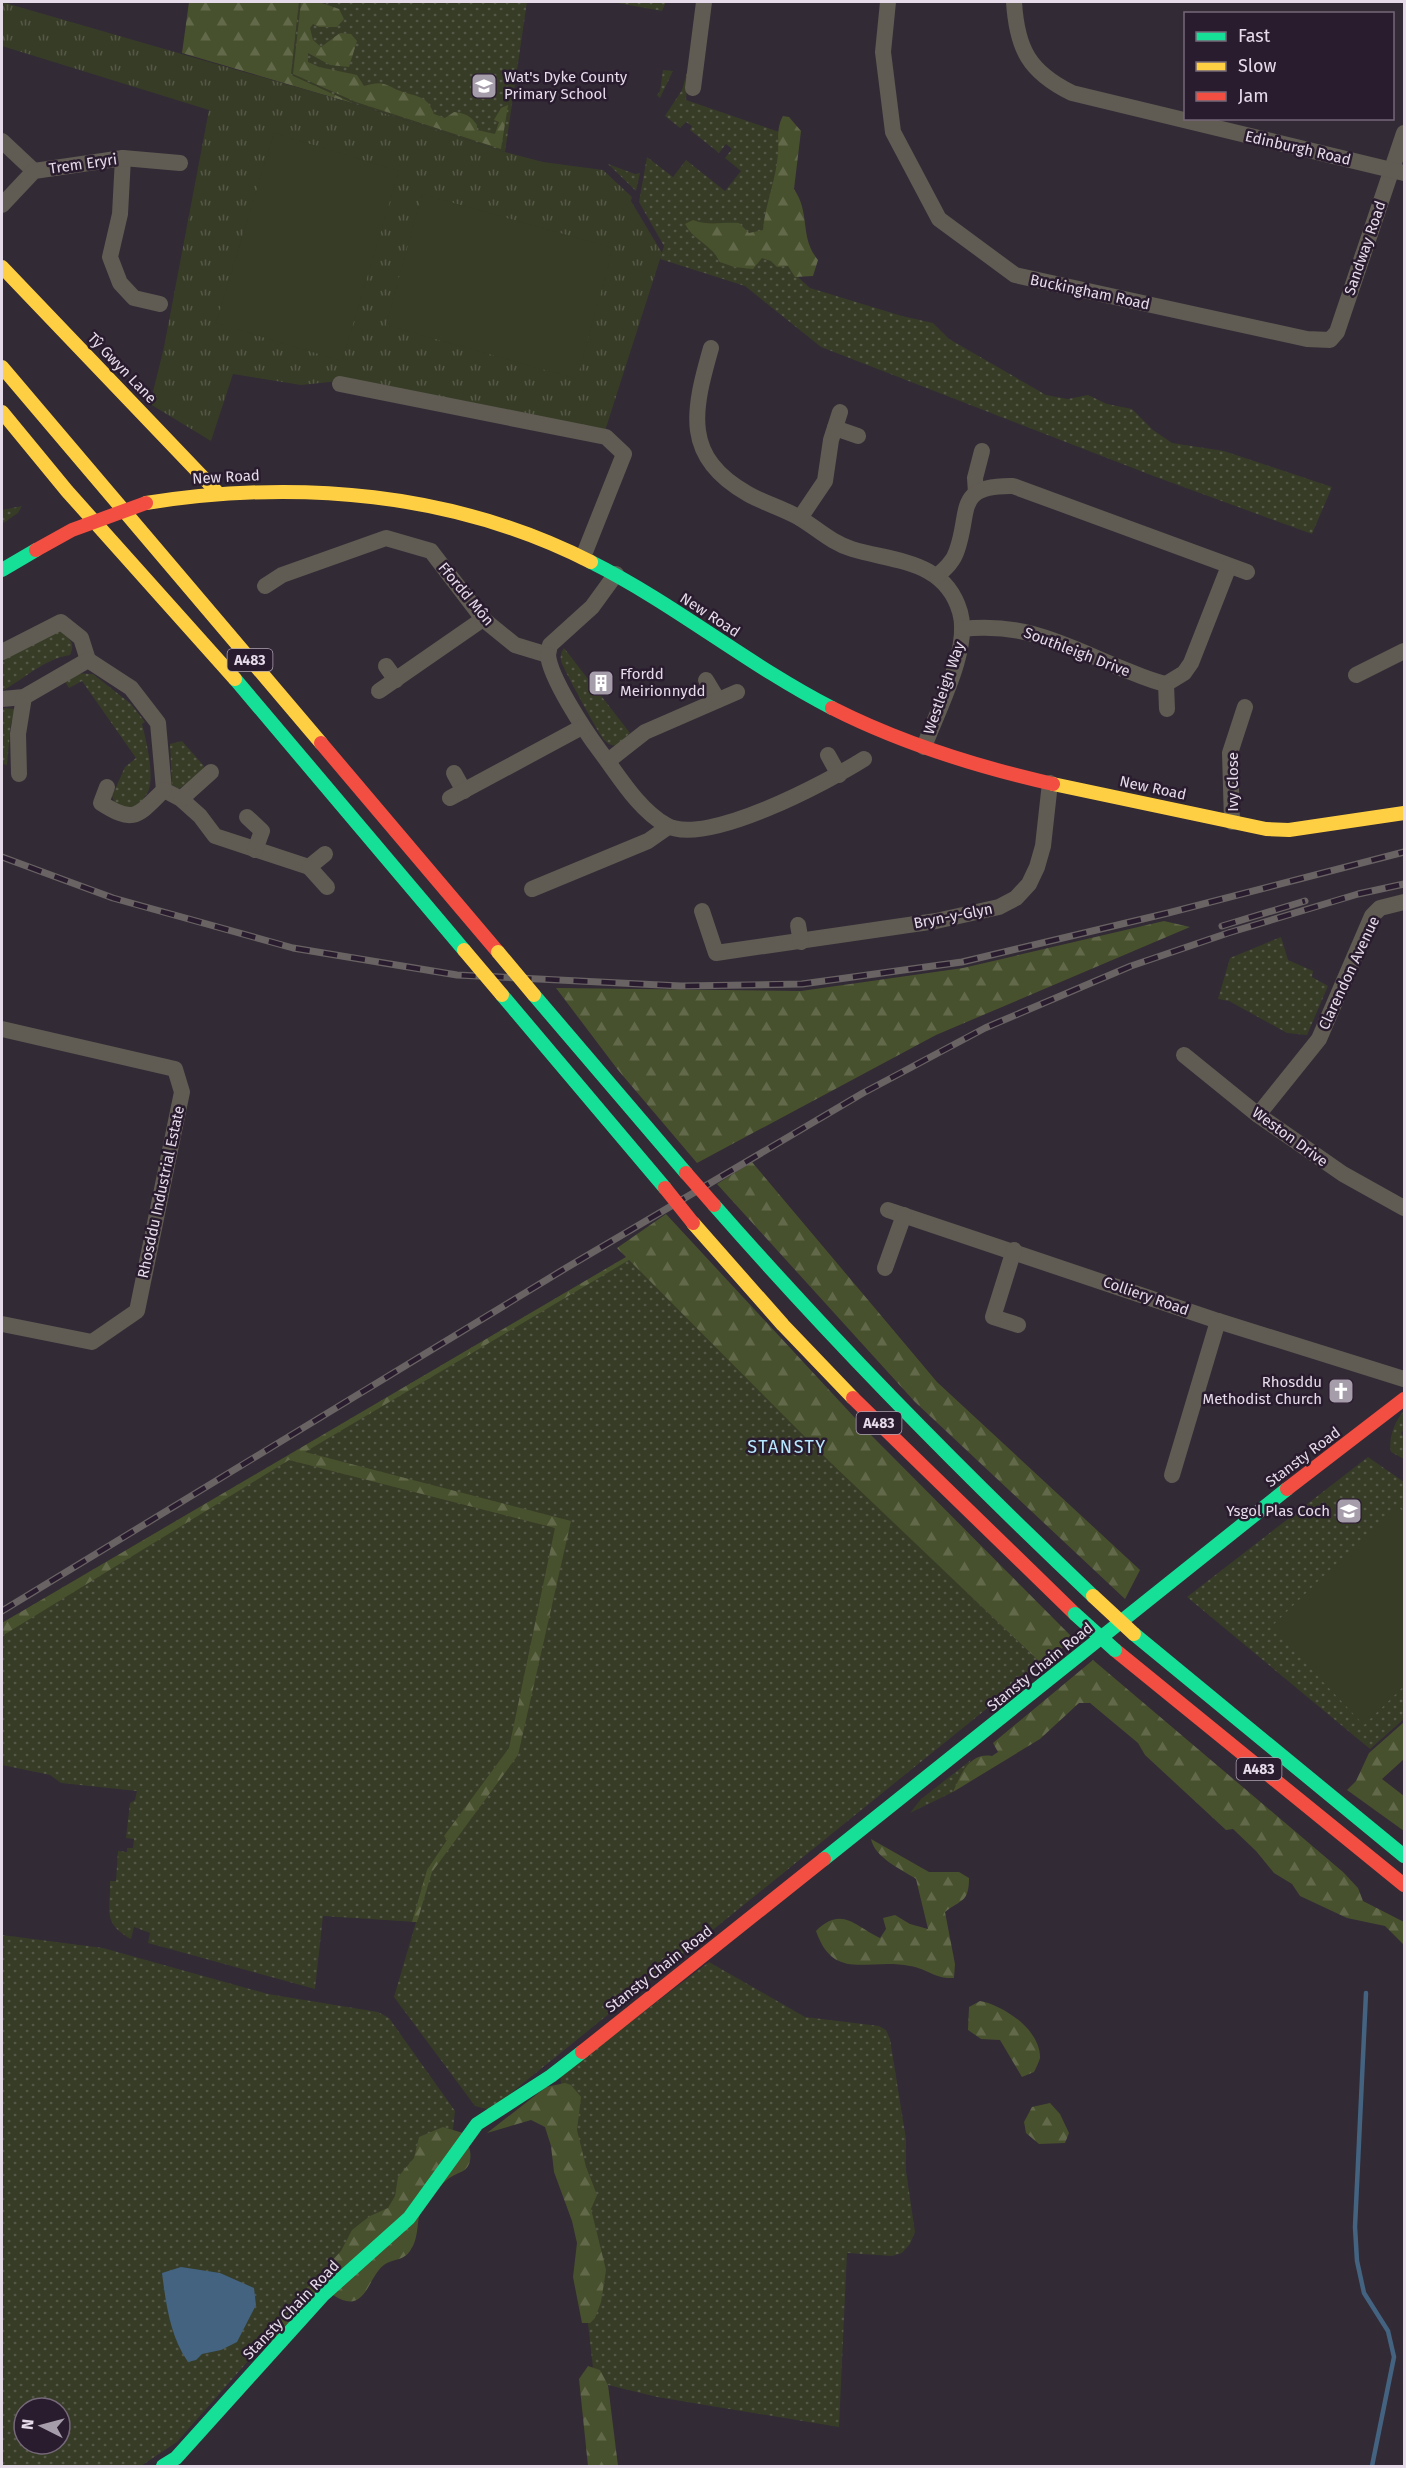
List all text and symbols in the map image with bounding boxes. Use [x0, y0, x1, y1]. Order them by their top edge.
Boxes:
legend [1184, 12, 1394, 120]
text: Fast [1238, 25, 1271, 47]
text: Slow [1238, 55, 1277, 77]
place label: Wat's Dyke County Primary School [504, 68, 628, 103]
school or university icon: Wat's Dyke County Primary School [469, 71, 499, 101]
text: Jam [1238, 85, 1269, 107]
street label: Edinburgh Road [1243, 127, 1353, 169]
street label: Trem Eryri [48, 150, 118, 178]
street label: Sandway Road [1340, 198, 1390, 298]
street label: Buckingham Road [1029, 271, 1151, 313]
street label: Tŷ Gwyn Lane [84, 329, 160, 407]
street label: New Road [192, 466, 260, 488]
street label: Ffordd Môn [434, 559, 498, 629]
street label: New Road [677, 589, 743, 641]
street label: Southleigh Drive [1021, 623, 1133, 681]
street label: Westleigh Way [920, 639, 969, 737]
road number: A483 [228, 649, 272, 671]
place label: Ffordd Meirionnydd [620, 665, 706, 700]
building icon: Ffordd Meirionnydd [586, 668, 616, 698]
street label: Ivy Close [1224, 752, 1242, 812]
street label: New Road [1118, 772, 1188, 804]
street label: Bryn-y-Glyn [912, 900, 994, 932]
street label: Clarendon Avenue [1315, 913, 1383, 1033]
street label: Weston Drive [1249, 1103, 1331, 1171]
street label: Rhosddu Industrial Estate [134, 1104, 188, 1280]
street label: Colliery Road [1101, 1273, 1191, 1319]
place label: Rhosddu Methodist Church [1203, 1373, 1322, 1408]
church icon: Rhosddu Methodist Church [1326, 1376, 1356, 1406]
road number: A483 [856, 1412, 902, 1434]
street label: Stansty Road [1262, 1423, 1344, 1491]
district label: STANSTY [747, 1436, 827, 1458]
school or university icon: Ysgol Plas Coch [1334, 1496, 1364, 1526]
place label: Ysgol Plas Coch [1226, 1502, 1330, 1520]
street label: Stansty Chain Road [983, 1619, 1097, 1715]
road number: A483 [1236, 1758, 1282, 1780]
street label: Stansty Chain Road [602, 1922, 716, 2016]
street label: Stansty Chain Road [239, 2257, 343, 2363]
north arrow [12, 2396, 72, 2456]
text: N [18, 2418, 38, 2431]

